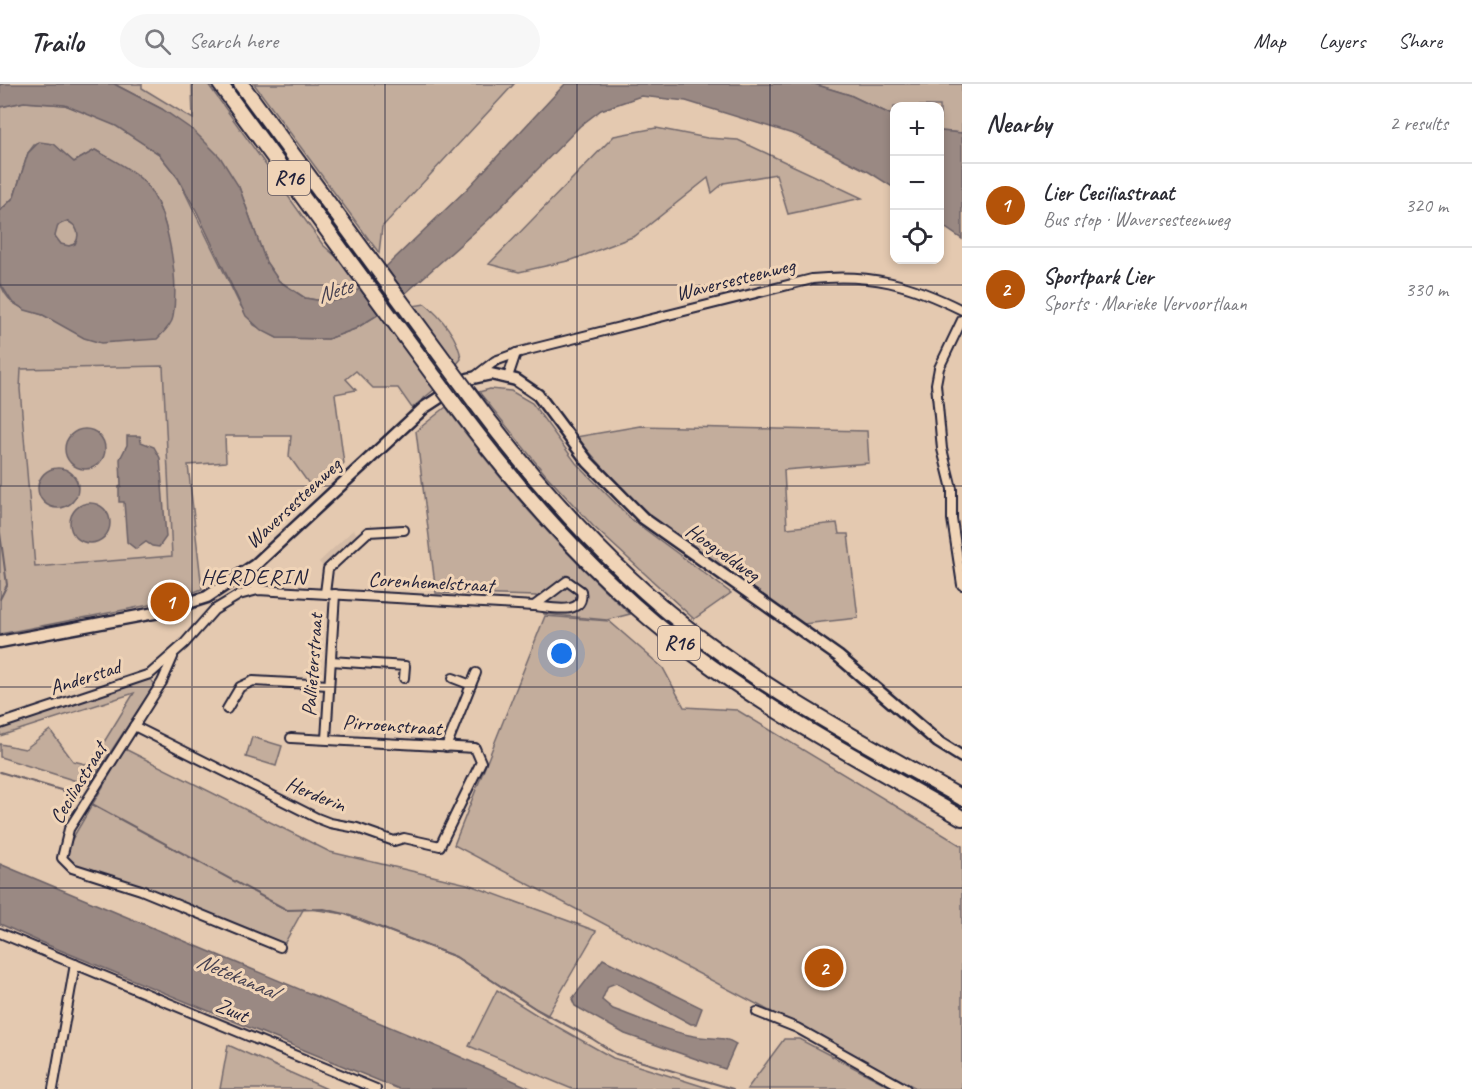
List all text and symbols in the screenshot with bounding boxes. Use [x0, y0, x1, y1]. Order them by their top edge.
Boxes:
search box [120, 14, 540, 68]
text: Trailo [30, 24, 84, 59]
icon: search [141, 25, 174, 58]
text: Search here [189, 27, 278, 55]
text: Map [1253, 28, 1286, 54]
text: Layers [1319, 28, 1365, 54]
text: Share [1398, 28, 1442, 54]
map controls [890, 102, 944, 264]
button: + [890, 102, 944, 156]
text: Nearby [986, 107, 1051, 140]
text: 2 results [1389, 111, 1448, 136]
button: − [890, 156, 944, 210]
road number: R16 [268, 161, 310, 195]
text: Lier Ceciliastraat [1043, 179, 1174, 207]
text: 1 [1001, 193, 1010, 218]
text: 320 m [1405, 193, 1448, 218]
text: Bus stop · Waversesteenweg [1043, 207, 1230, 232]
button: locate [890, 210, 944, 264]
street label: Waversesteenweg [673, 251, 799, 306]
text: Sportpark Lier [1043, 263, 1153, 291]
water label: Nete [313, 271, 359, 310]
text: 2 [1001, 277, 1010, 302]
text: 330 m [1405, 277, 1448, 302]
text: Sports · Marieke Vervoortlaan [1043, 291, 1247, 316]
street label: Waversesteenweg [240, 451, 347, 554]
street label: Hoogveldweg [681, 517, 766, 588]
district label: HERDERIN [201, 563, 310, 591]
street label: Corenhemelstraat [368, 566, 497, 598]
pin: 1 [150, 580, 190, 624]
street label: Pallieterstraat [295, 611, 329, 717]
road number: R16 [658, 626, 700, 660]
your location [547, 639, 576, 668]
street label: Anderstad [46, 652, 126, 701]
street label: Pirroenstraat [342, 709, 444, 742]
street label: Ceciliastraat [44, 735, 114, 828]
street label: Herderin [282, 770, 350, 818]
pin: 2 [804, 946, 844, 990]
water label: Netekanaal [192, 947, 287, 1008]
street label: Zuut [212, 992, 254, 1029]

